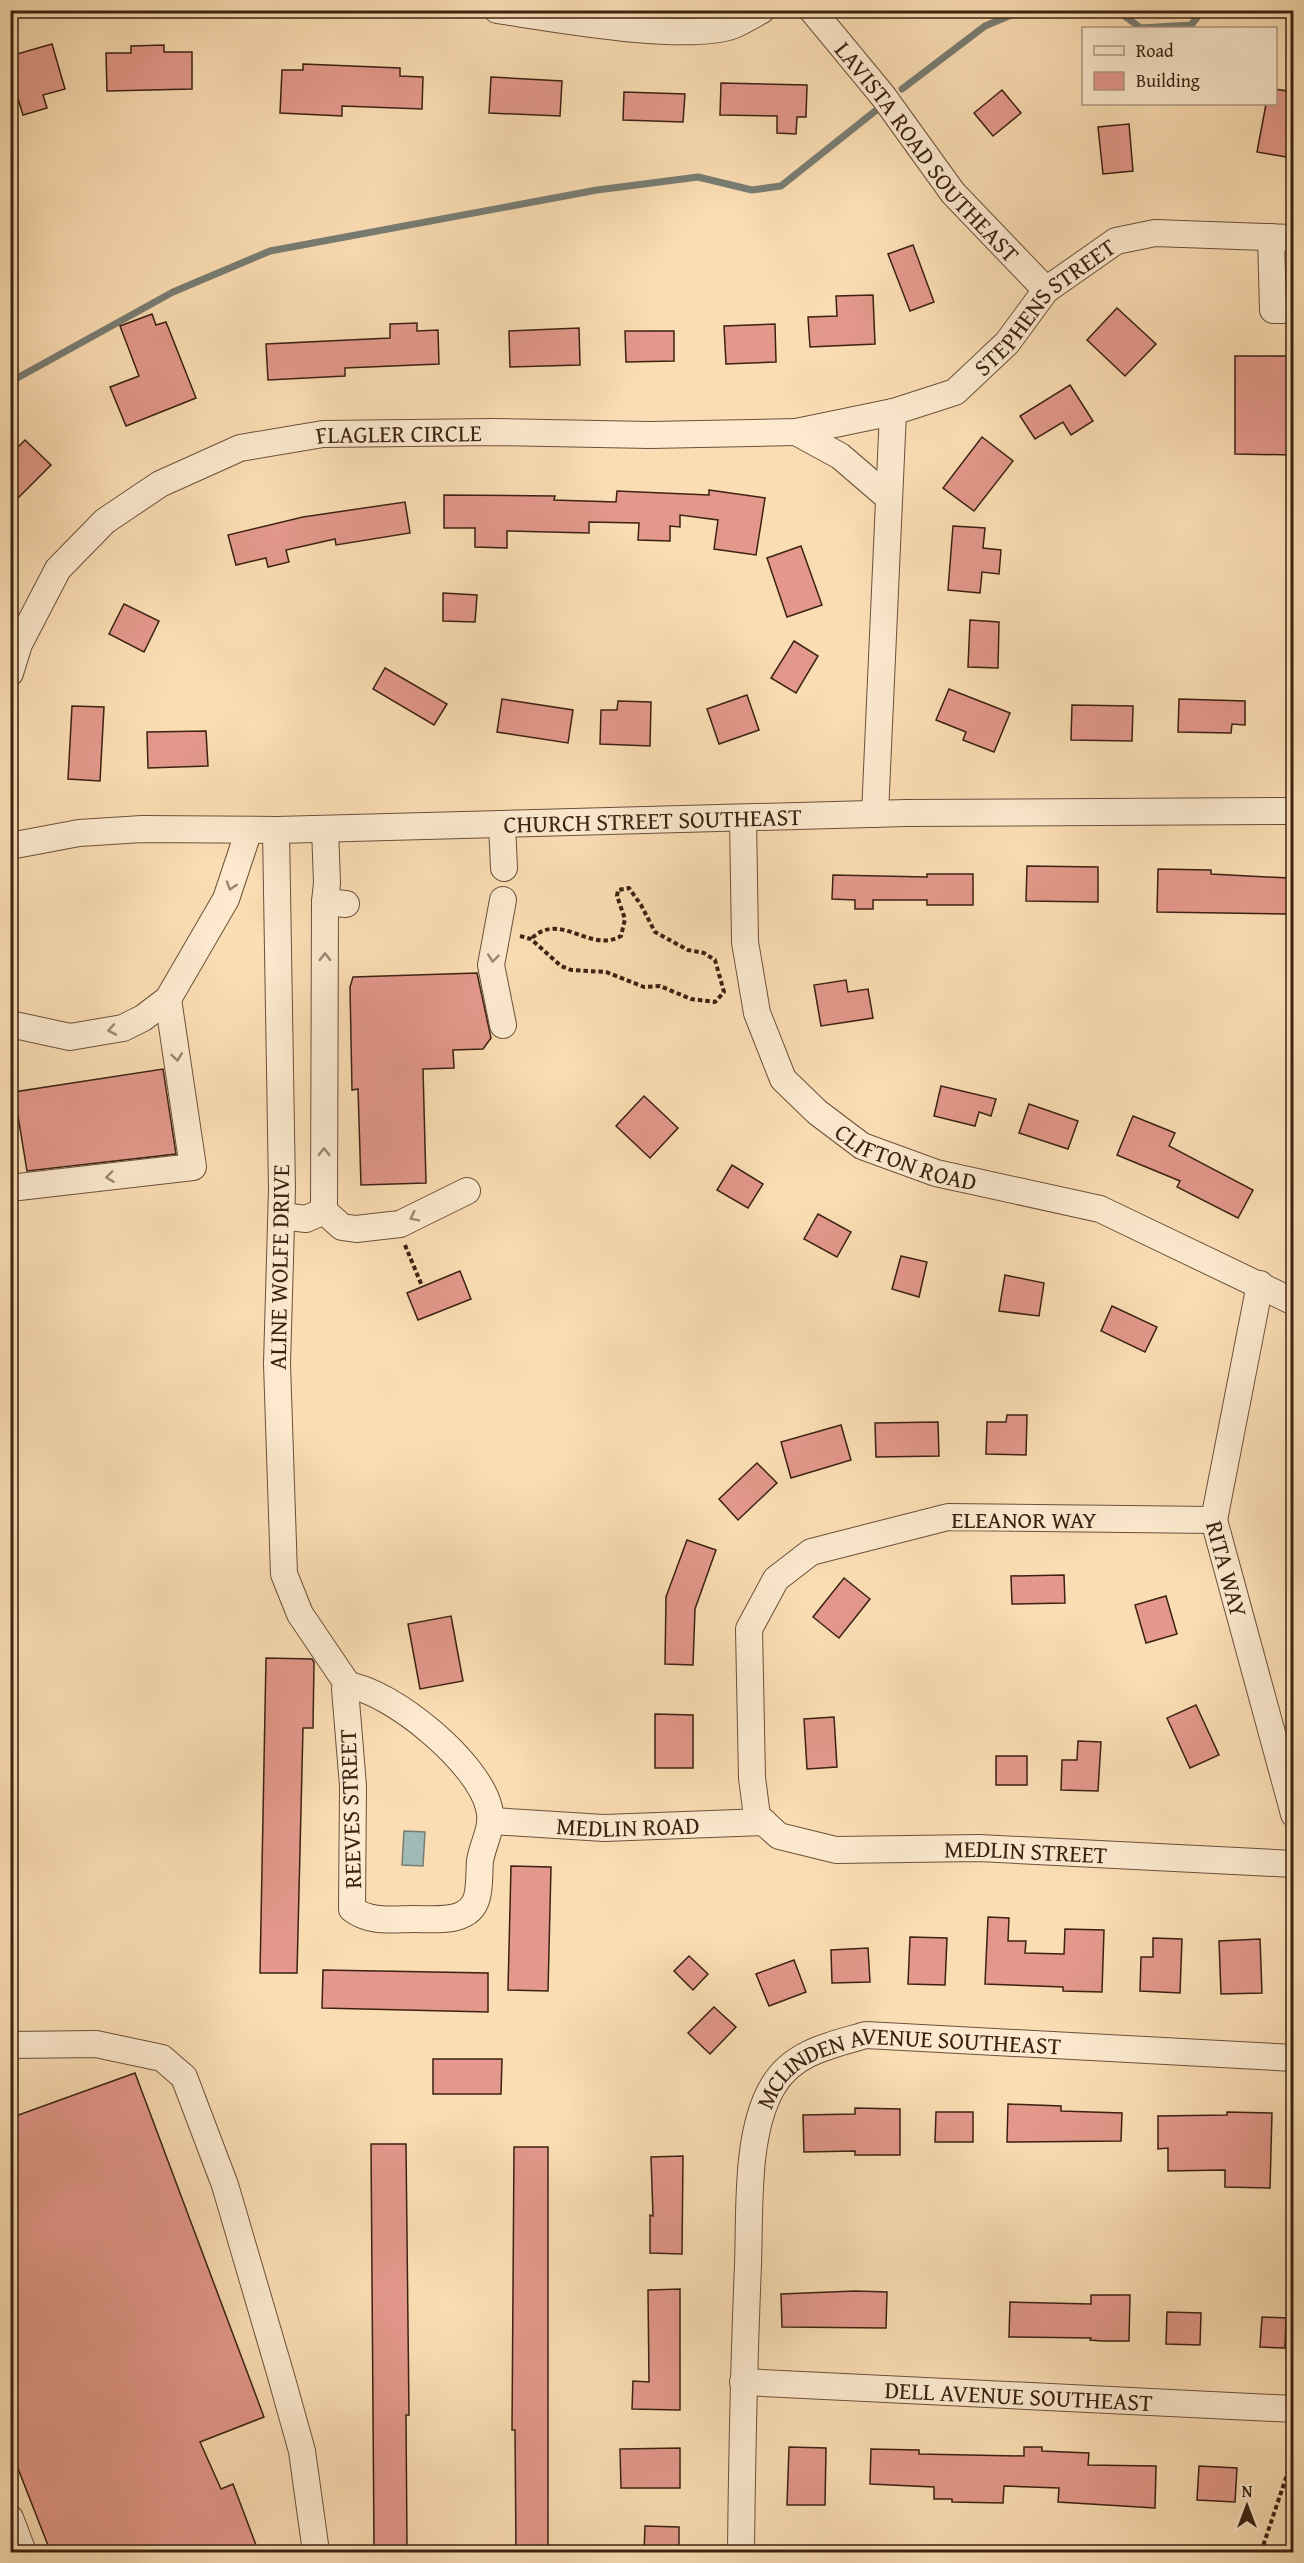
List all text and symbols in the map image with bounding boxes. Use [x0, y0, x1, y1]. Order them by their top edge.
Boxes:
legend [1082, 27, 1277, 105]
street label: LAVISTA ROAD SOUTHEAST [827, 33, 1028, 270]
text: Road [1136, 37, 1174, 64]
text: Building [1136, 67, 1200, 94]
street label: STEPHENS STREET [965, 229, 1122, 384]
street label: FLAGLER CIRCLE [313, 415, 482, 452]
street label: CHURCH STREET SOUTHEAST [503, 798, 802, 841]
one-way arrow [226, 880, 238, 891]
one-way arrow [319, 953, 331, 962]
one-way arrow [487, 953, 500, 963]
one-way arrow [107, 1023, 117, 1036]
one-way arrow [170, 1052, 182, 1061]
street label: CLIFTON ROAD [828, 1114, 980, 1199]
one-way arrow [318, 1148, 330, 1157]
street label: ALINE WOLFE DRIVE [260, 1164, 298, 1370]
one-way arrow [105, 1170, 114, 1182]
one-way arrow [410, 1210, 421, 1221]
street label: ELEANOR WAY [951, 1502, 1097, 1537]
street label: RITA WAY [1197, 1517, 1257, 1621]
street label: REEVES STREET [330, 1729, 370, 1889]
street label: MEDLIN ROAD [555, 1807, 700, 1846]
street label: MEDLIN STREET [944, 1830, 1108, 1872]
street label: MCLINDEN AVENUE SOUTHEAST [747, 2017, 1062, 2114]
street label: DELL AVENUE SOUTHEAST [884, 2371, 1154, 2420]
north arrow [1217, 2476, 1277, 2536]
text: N [1242, 2479, 1253, 2503]

